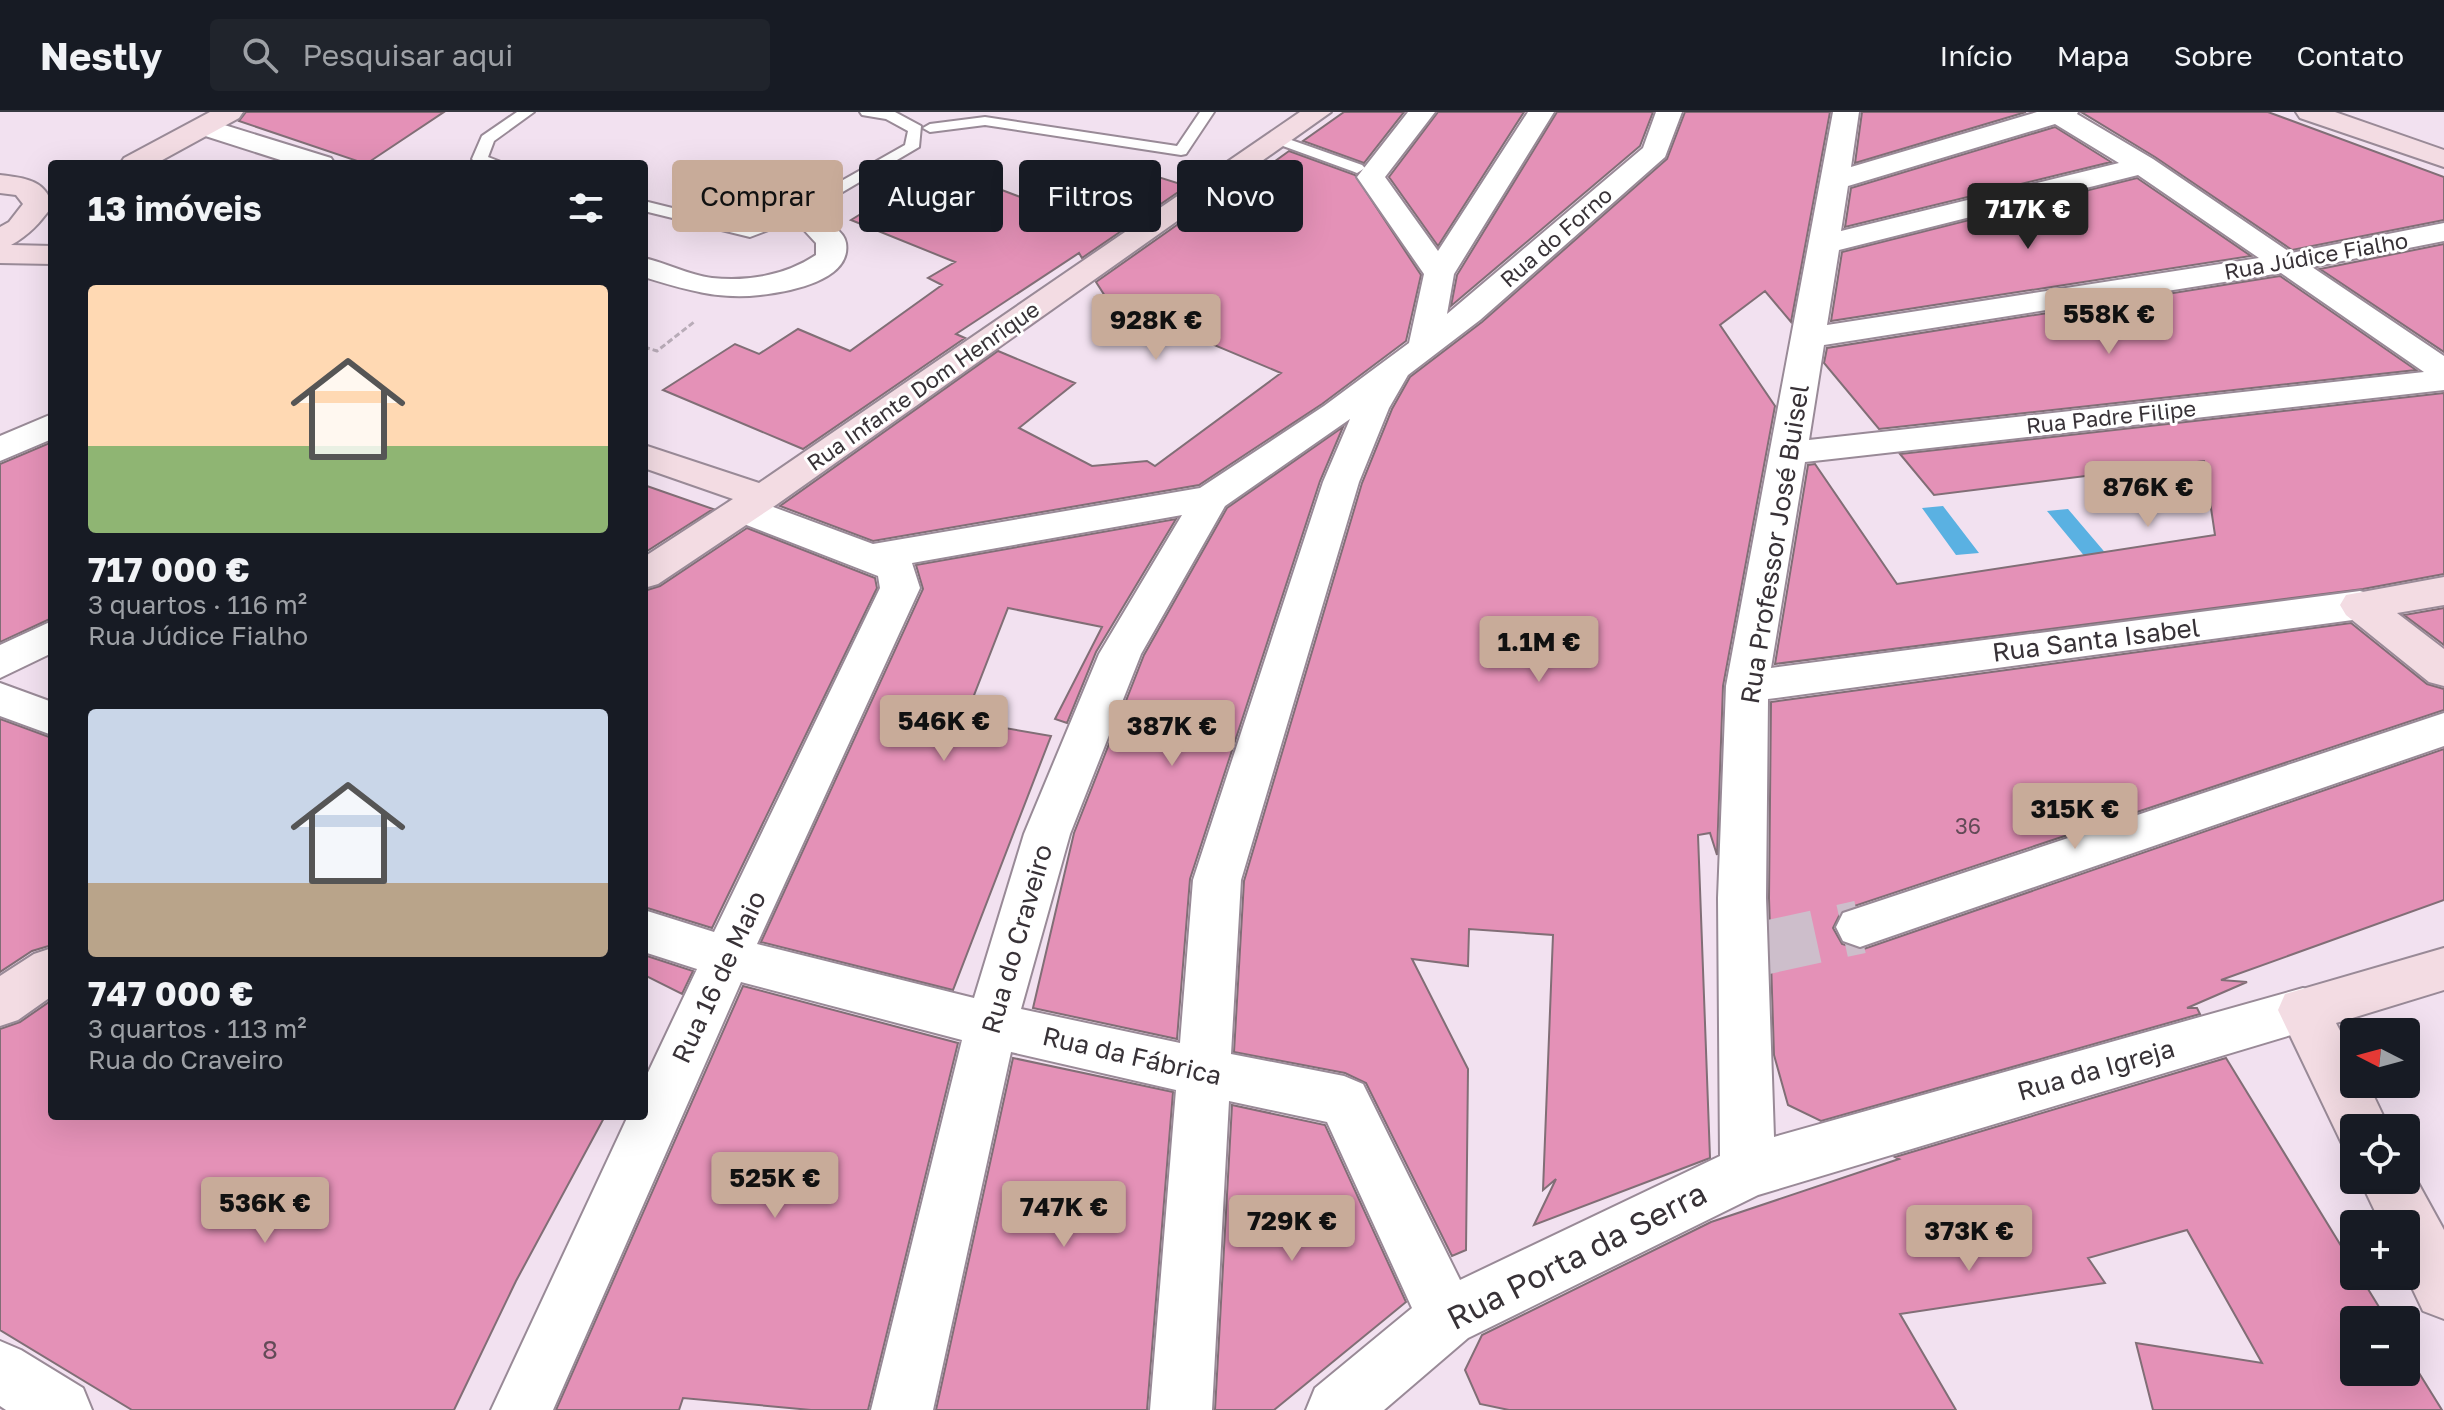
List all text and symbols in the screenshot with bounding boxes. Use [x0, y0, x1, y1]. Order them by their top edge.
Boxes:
search box [210, 19, 770, 91]
text: Nestly [40, 33, 162, 78]
icon: search [238, 33, 282, 77]
text: Pesquisar aqui [302, 37, 513, 73]
text: Início [1940, 39, 2013, 72]
text: Mapa [2057, 39, 2130, 72]
text: Sobre [2174, 39, 2252, 72]
text: Contato [2296, 39, 2404, 72]
chip: Comprar [672, 160, 843, 232]
chip: Alugar [859, 160, 1003, 232]
chip: Filtros [1019, 160, 1161, 232]
chip: Novo [1177, 160, 1303, 232]
street label: Rua do Forno [1494, 181, 1617, 293]
pin: 717K € [1963, 183, 2093, 251]
icon: filters [564, 186, 608, 230]
text: 13 imóveis [88, 188, 262, 228]
text: 717K € [1985, 193, 2071, 224]
street label: Rua Júdice Fialho [2222, 226, 2410, 285]
pin: 558K € [2044, 288, 2174, 356]
pin: 928K € [1091, 294, 1221, 362]
street label: Rua Infante Dom Henrique [801, 295, 1044, 476]
text: 558K € [2063, 298, 2155, 329]
text: 928K € [1110, 304, 1202, 335]
icon: home [276, 337, 420, 481]
street label: Rua Professor José Buisel [1734, 382, 1815, 706]
street label: Rua Padre Filipe [2025, 394, 2197, 439]
pin: 876K € [2083, 461, 2213, 529]
text: 876K € [2102, 471, 2194, 502]
text: 717 000 € [88, 549, 250, 589]
text: 3 quartos · 116 m² [88, 589, 307, 620]
street label: Rua Santa Isabel [1990, 611, 2201, 668]
pin: 1.1M € [1474, 616, 1604, 684]
text: Rua Júdice Fialho [88, 620, 308, 651]
text: 1.1M € [1497, 626, 1581, 657]
pin: 546K € [879, 695, 1009, 763]
pin: 387K € [1107, 700, 1237, 768]
text: 546K € [898, 705, 990, 736]
text: 387K € [1127, 710, 1217, 741]
icon: home [276, 761, 420, 905]
pin: 315K € [2010, 783, 2140, 851]
text: 315K € [2031, 793, 2119, 824]
house number: 36 [1955, 812, 1981, 839]
street label: Rua do Craveiro [975, 841, 1058, 1037]
street label: Rua 16 de Maio [665, 886, 772, 1068]
text: 747 000 € [88, 973, 254, 1013]
text: 3 quartos · 113 m² [88, 1013, 307, 1044]
north arrow [2340, 1018, 2420, 1098]
map controls [2340, 1018, 2420, 1386]
street label: Rua da Fábrica [1040, 1020, 1225, 1091]
street label: Rua da Igreja [2014, 1032, 2178, 1107]
text: Rua do Craveiro [88, 1044, 283, 1075]
button: locate [2340, 1114, 2420, 1194]
pin: 525K € [710, 1152, 840, 1220]
text: 525K € [729, 1162, 821, 1193]
street label: Rua Porta da Serra [1441, 1173, 1713, 1337]
pin: 536K € [200, 1177, 330, 1245]
pin: 747K € [999, 1181, 1129, 1249]
text: 536K € [219, 1187, 311, 1218]
text: 747K € [1020, 1191, 1108, 1222]
pin: 729K € [1227, 1195, 1357, 1263]
text: 729K € [1247, 1205, 1337, 1236]
pin: 373K € [1904, 1205, 2034, 1273]
button: + [2340, 1210, 2420, 1290]
text: 373K € [1924, 1215, 2014, 1246]
button: − [2340, 1306, 2420, 1386]
house number: 8 [262, 1334, 278, 1365]

